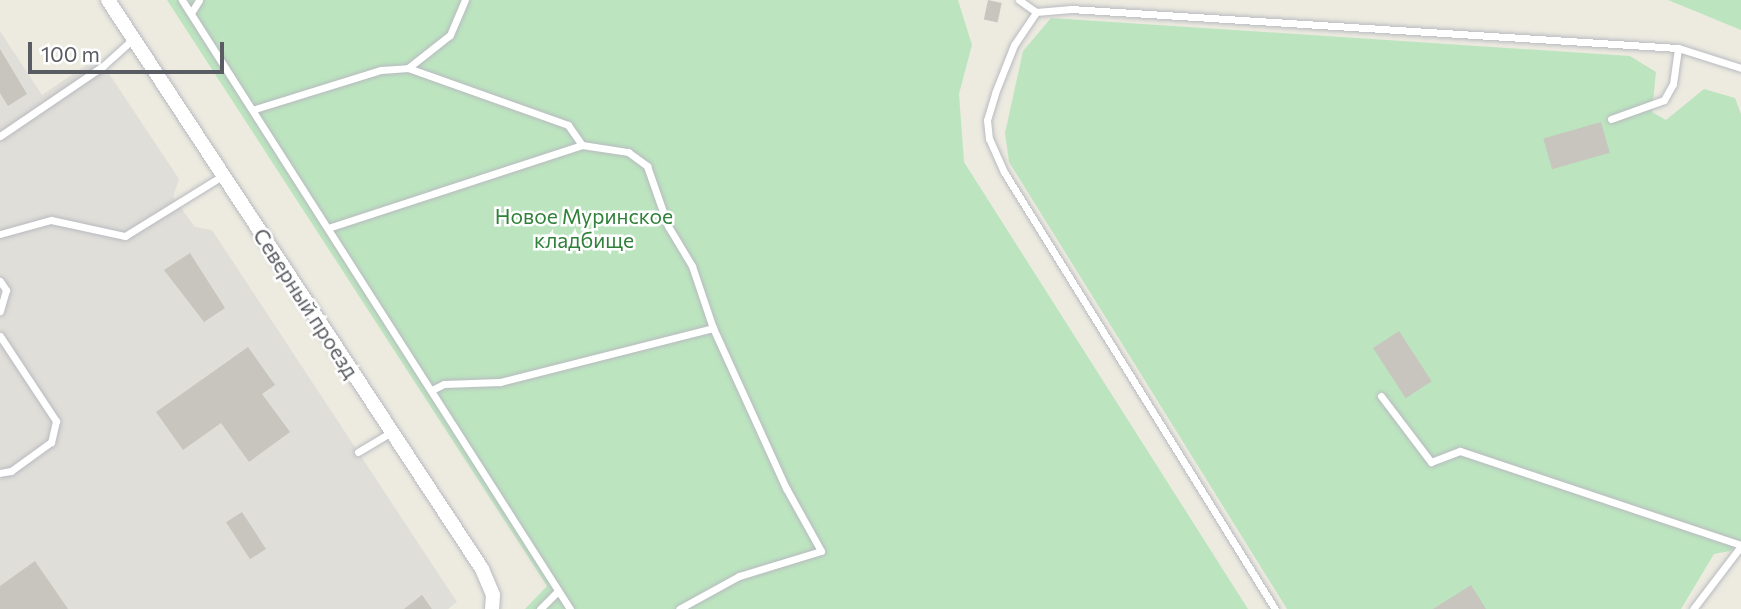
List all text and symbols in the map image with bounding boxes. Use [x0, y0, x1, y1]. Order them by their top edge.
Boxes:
scale bar [32, 28, 228, 72]
text: 100 m [41, 41, 100, 66]
park label: Новое Муринское кладбище [495, 203, 673, 253]
street label: Северный проезд [248, 223, 364, 383]

